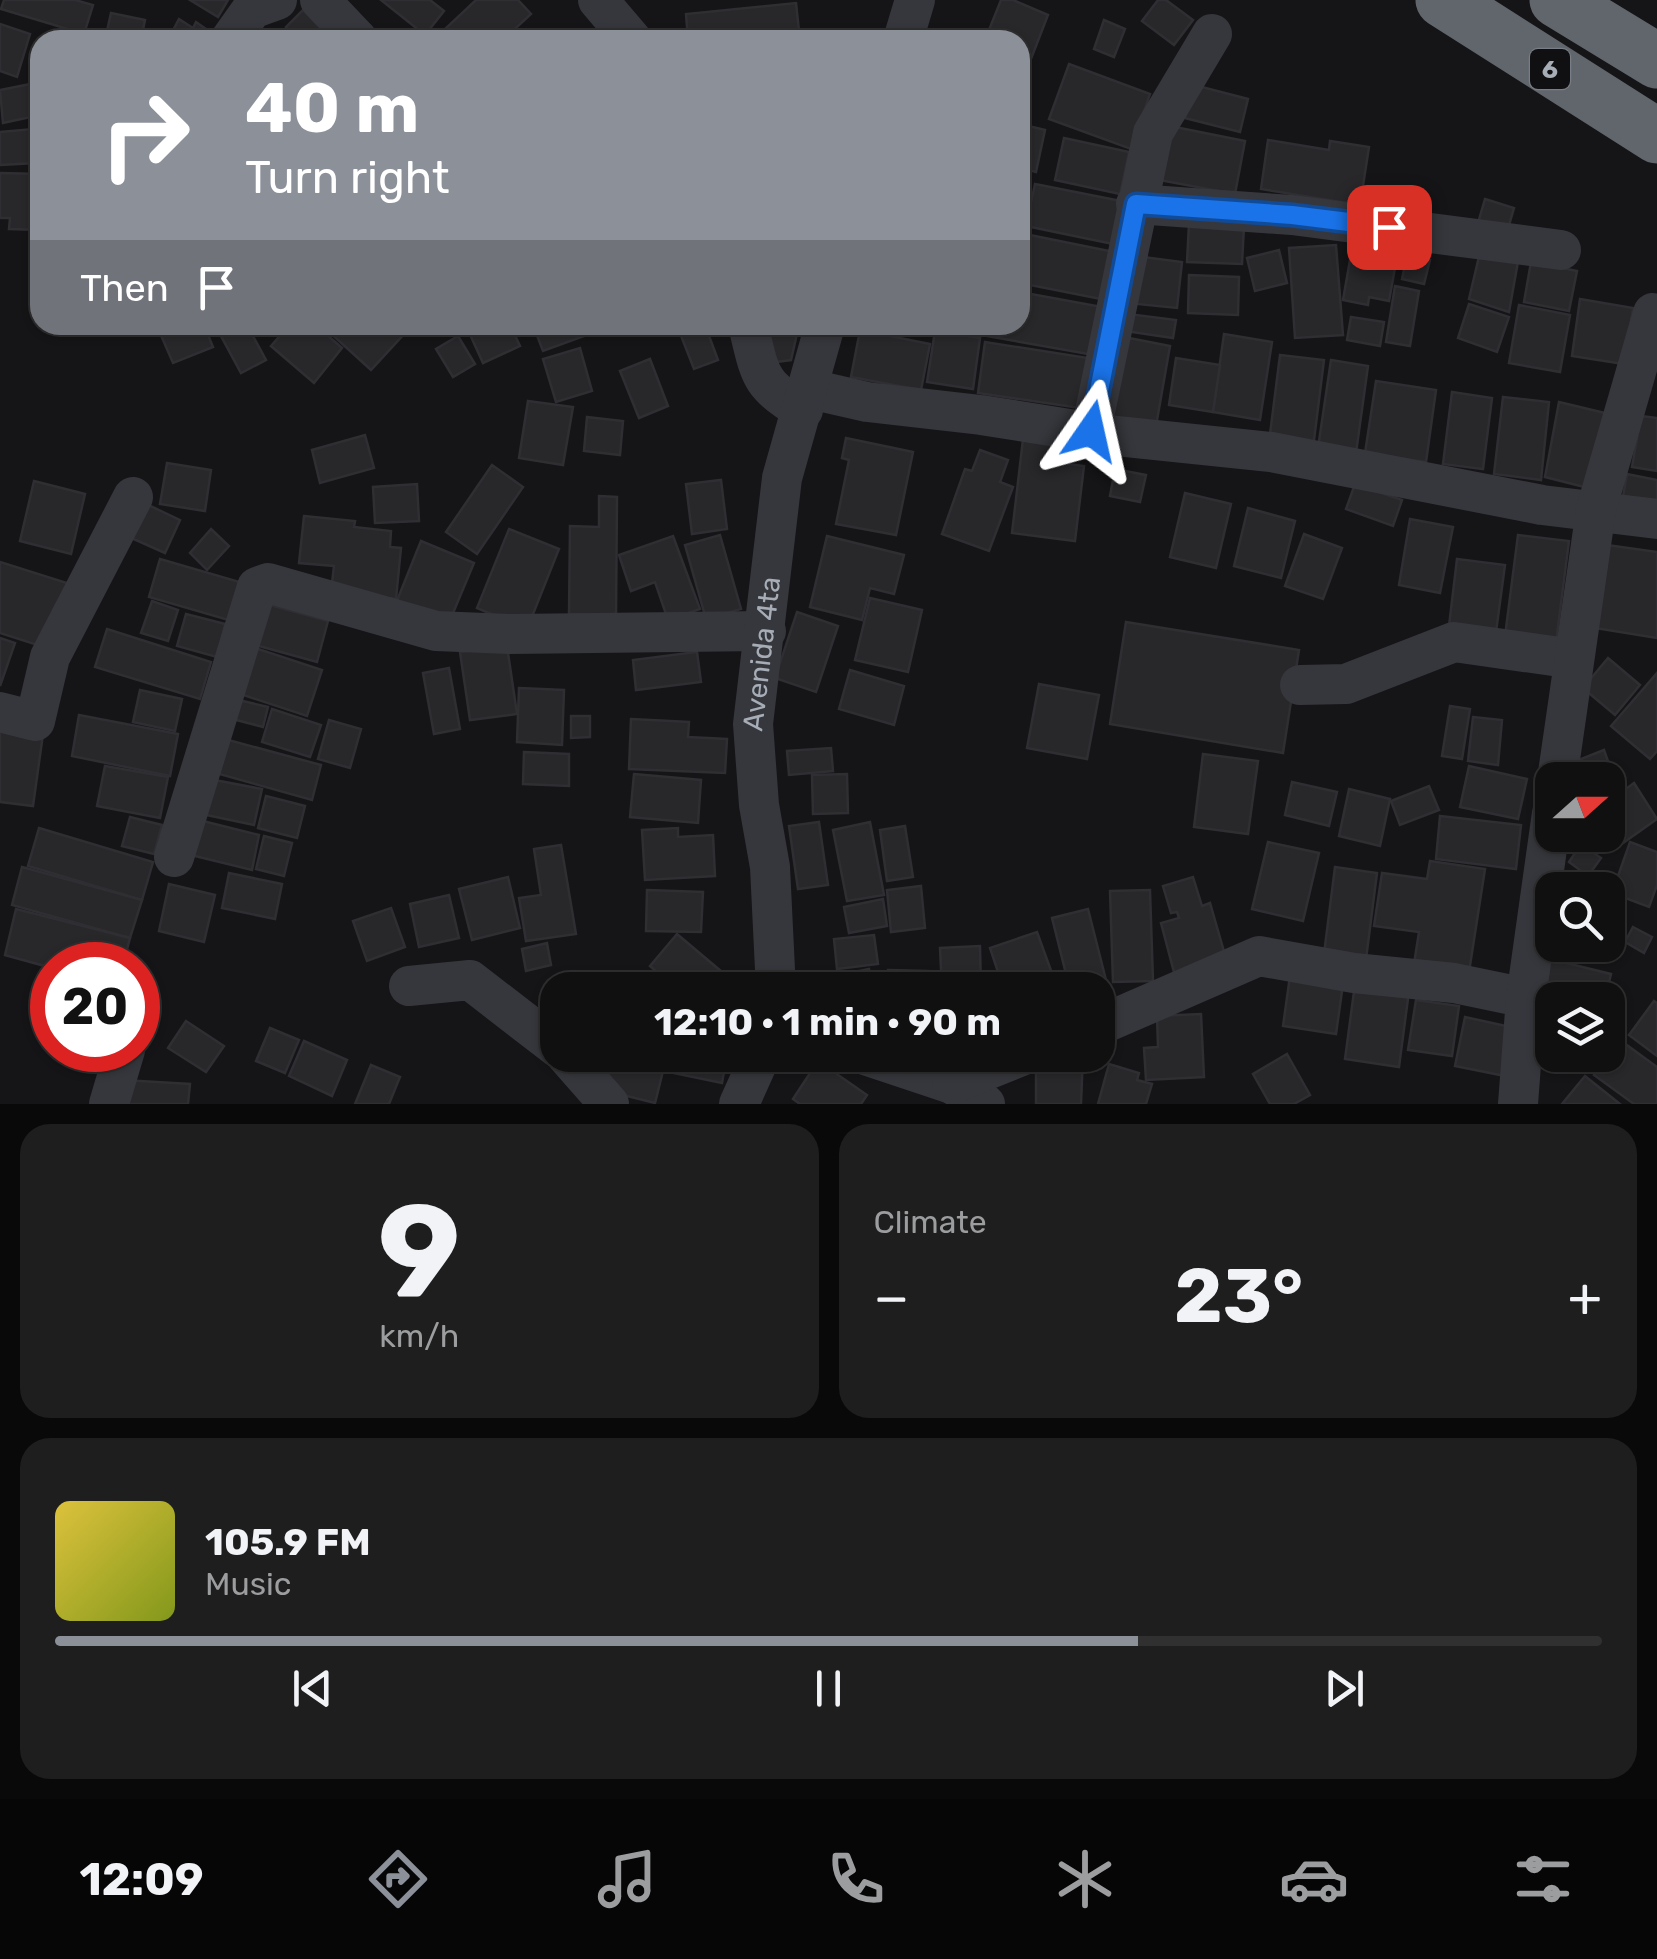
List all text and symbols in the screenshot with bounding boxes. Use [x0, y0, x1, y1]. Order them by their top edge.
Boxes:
road number: 6 [1530, 49, 1570, 89]
text: 40 m [245, 67, 419, 150]
icon: right [80, 70, 210, 200]
text: Turn right [245, 151, 449, 204]
pin [1347, 185, 1432, 270]
icon: arrive [1362, 200, 1417, 255]
icon: arrive [189, 260, 244, 315]
text: Then [80, 265, 169, 311]
position arrow [1039, 379, 1143, 483]
street label: Avenida 4ta [736, 575, 787, 733]
north arrow [1535, 762, 1625, 852]
map controls [1535, 762, 1625, 1072]
button: search [1535, 872, 1625, 962]
speed limit sign: 20 [30, 942, 160, 1072]
button: layers [1535, 982, 1625, 1072]
text: 12:10 · 1 min · 90 m [654, 999, 1001, 1045]
text: 9 [378, 1174, 461, 1329]
text: Climate [874, 1203, 987, 1241]
text: 23° [1174, 1252, 1303, 1341]
text: − [874, 1265, 909, 1330]
text: + [1568, 1265, 1602, 1330]
text: km/h [379, 1317, 459, 1355]
text: 105.9 FM [205, 1519, 371, 1565]
text: Music [205, 1565, 291, 1603]
icon: previous [285, 1661, 340, 1716]
icon: pause [801, 1661, 856, 1716]
icon: next [1317, 1661, 1372, 1716]
icon: directions [363, 1844, 433, 1914]
icon: music [592, 1844, 662, 1914]
icon: phone [821, 1844, 891, 1914]
icon: climate [1050, 1844, 1120, 1914]
icon: car [1279, 1844, 1349, 1914]
icon: filters [1508, 1844, 1578, 1914]
text: 12:09 [79, 1853, 204, 1906]

